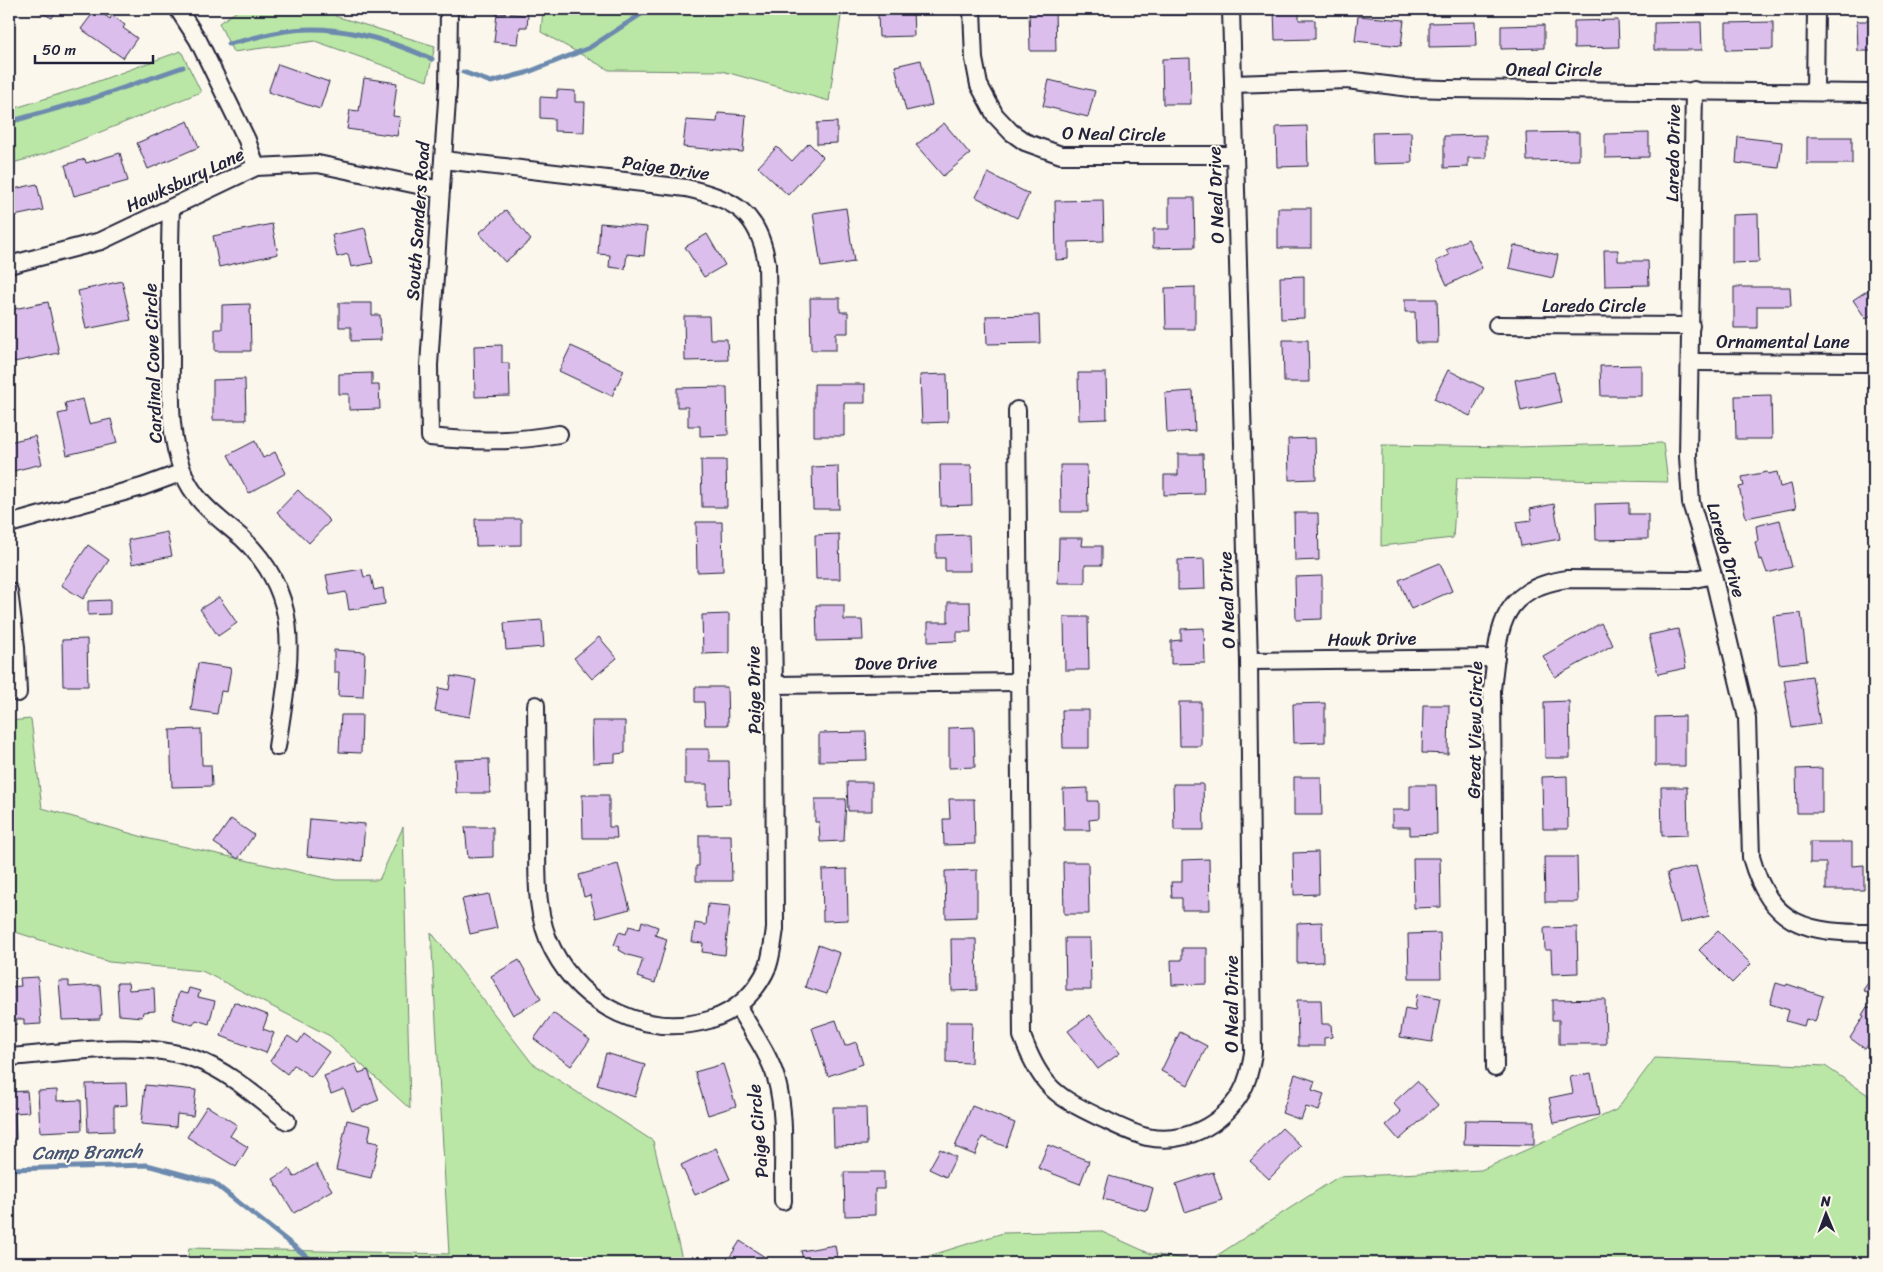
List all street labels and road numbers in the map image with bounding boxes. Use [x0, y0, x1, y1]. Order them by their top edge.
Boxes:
street label: Oneal Circle [1506, 54, 1602, 86]
street label: Laredo Drive [1656, 104, 1690, 202]
street label: O Neal Circle [1062, 117, 1166, 151]
street label: Hawksbury Lane [120, 138, 250, 222]
street label: South Sanders Road [396, 139, 440, 301]
street label: Paige Drive [620, 146, 712, 190]
street label: O Neal Drive [1198, 146, 1234, 244]
street label: Cardinal Cove Circle [134, 282, 172, 444]
street label: Laredo Circle [1542, 290, 1646, 322]
street label: Ornamental Lane [1716, 326, 1850, 358]
street label: Laredo Drive [1697, 499, 1755, 601]
street label: O Neal Drive [1209, 551, 1245, 649]
street label: Hawk Drive [1327, 622, 1417, 656]
street label: Paige Drive [737, 646, 771, 734]
street label: Dove Drive [854, 646, 938, 680]
street label: Great View Circle [1458, 661, 1492, 799]
street label: O Neal Drive [1216, 955, 1248, 1053]
street label: Paige Circle [738, 1083, 778, 1179]

